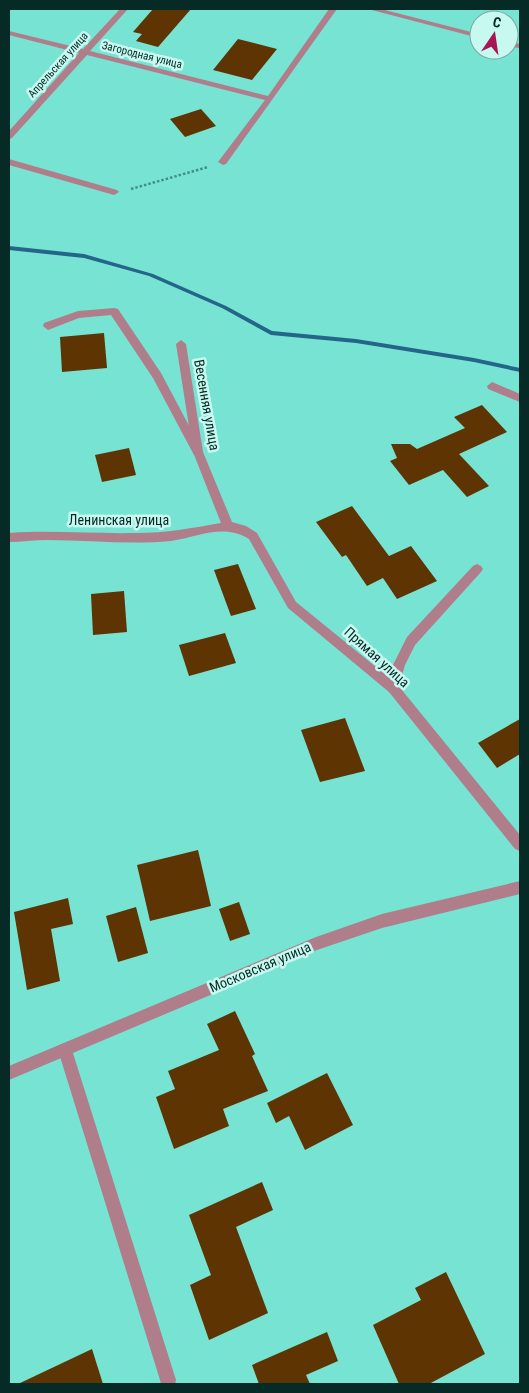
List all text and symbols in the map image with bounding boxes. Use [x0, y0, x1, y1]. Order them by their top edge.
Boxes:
north arrow [469, 10, 519, 60]
text: С [491, 14, 503, 31]
street label: Апрельская улица [25, 30, 91, 100]
street label: Загородная улица [101, 39, 183, 71]
street label: Весенняя улица [191, 358, 223, 452]
street label: Ленинская улица [69, 512, 169, 528]
street label: Прямая улица [341, 624, 413, 690]
street label: Московская улица [207, 938, 313, 996]

